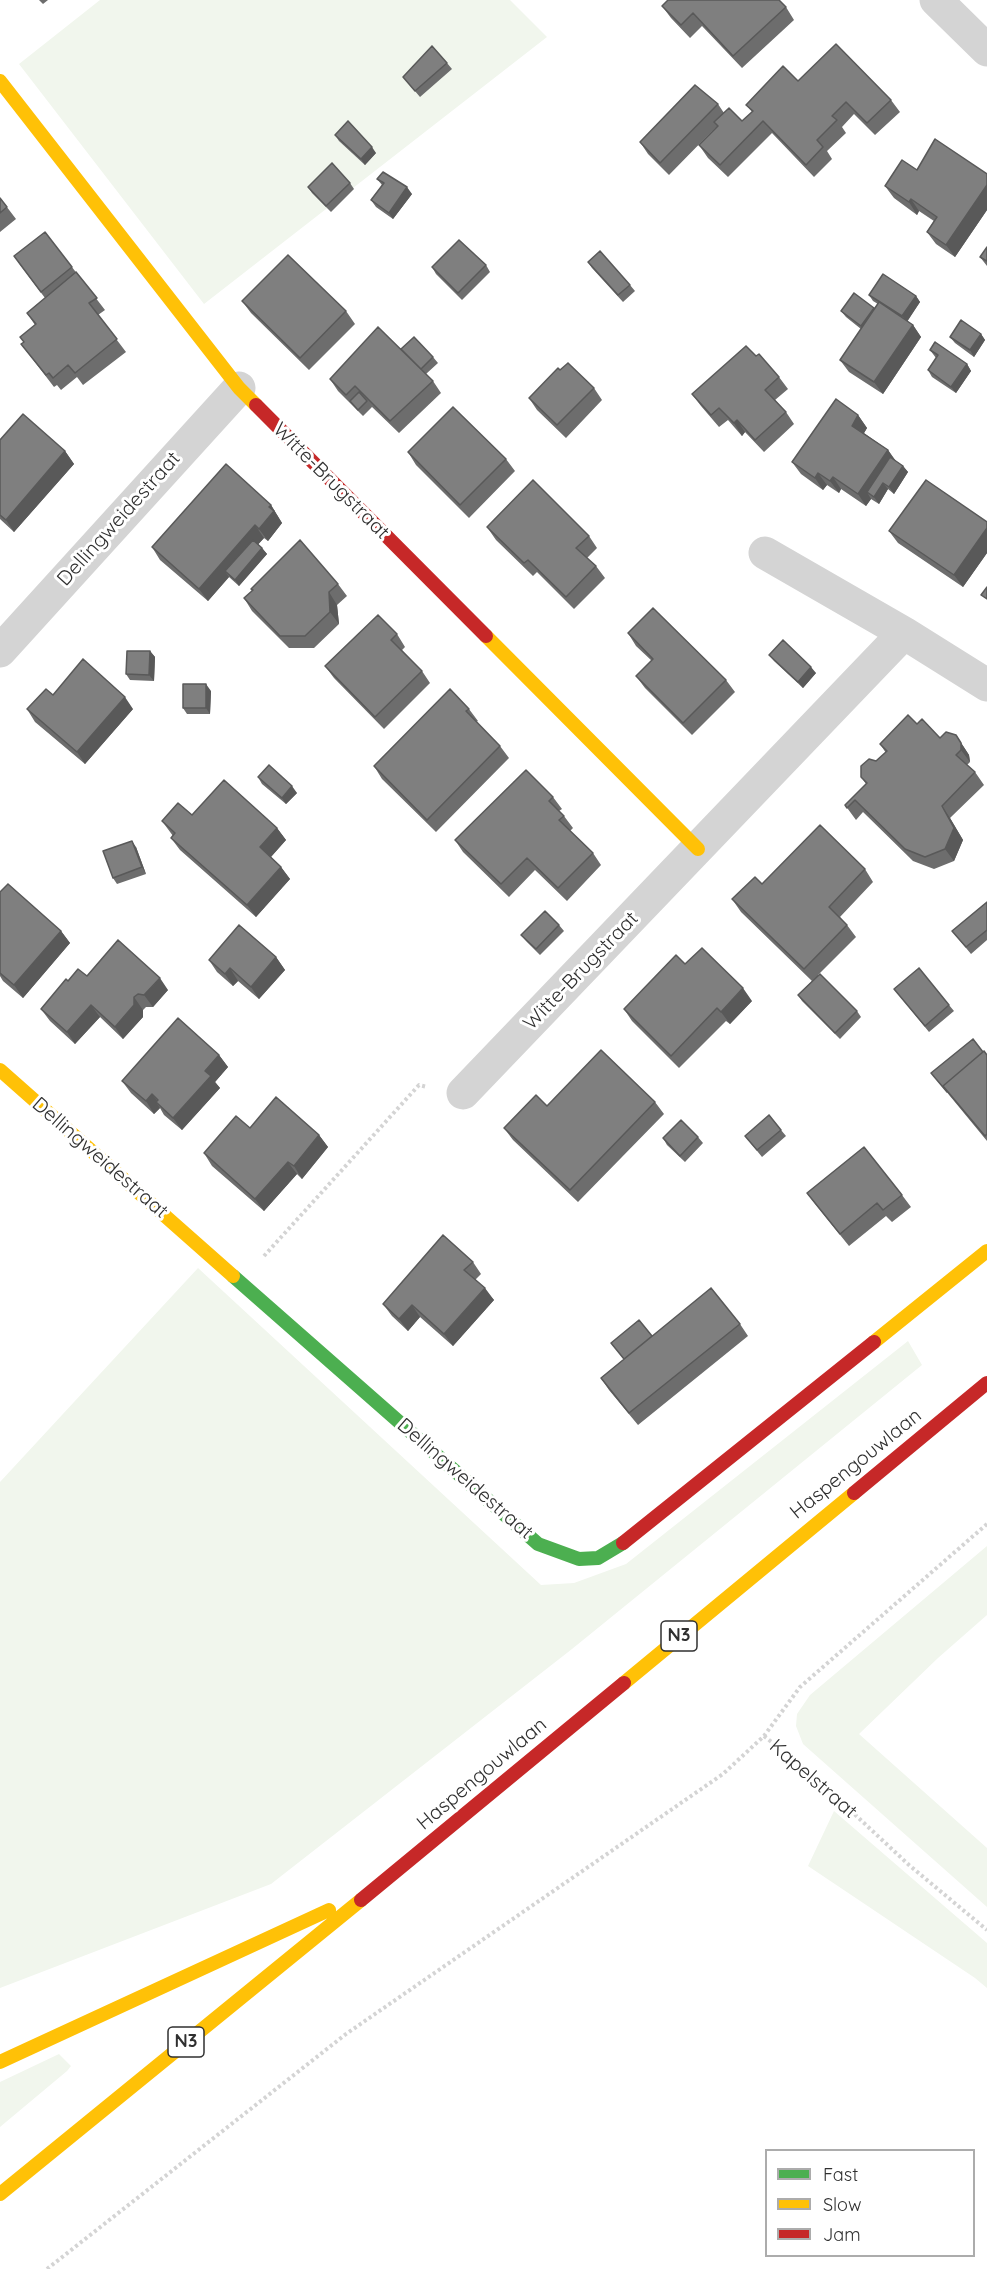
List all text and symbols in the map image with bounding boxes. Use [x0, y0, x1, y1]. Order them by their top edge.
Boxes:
street label: Witte-Brugstraat [268, 418, 394, 544]
street label: Dellingweidestraat [52, 447, 186, 591]
street label: Witte-Brugstraat [518, 907, 644, 1035]
street label: Dellingweidestraat [27, 1092, 173, 1224]
street label: Haspengouwlaan [785, 1404, 927, 1524]
street label: Dellingweidestraat [392, 1413, 538, 1545]
road number: N3 [661, 1621, 697, 1651]
street label: Haspengouwlaan [412, 1713, 552, 1835]
street label: Kapelstraat [764, 1734, 862, 1824]
road number: N3 [168, 2027, 204, 2057]
legend [765, 2149, 975, 2257]
text: Fast [823, 2163, 858, 2186]
text: Slow [823, 2193, 861, 2216]
text: Jam [823, 2223, 861, 2246]

